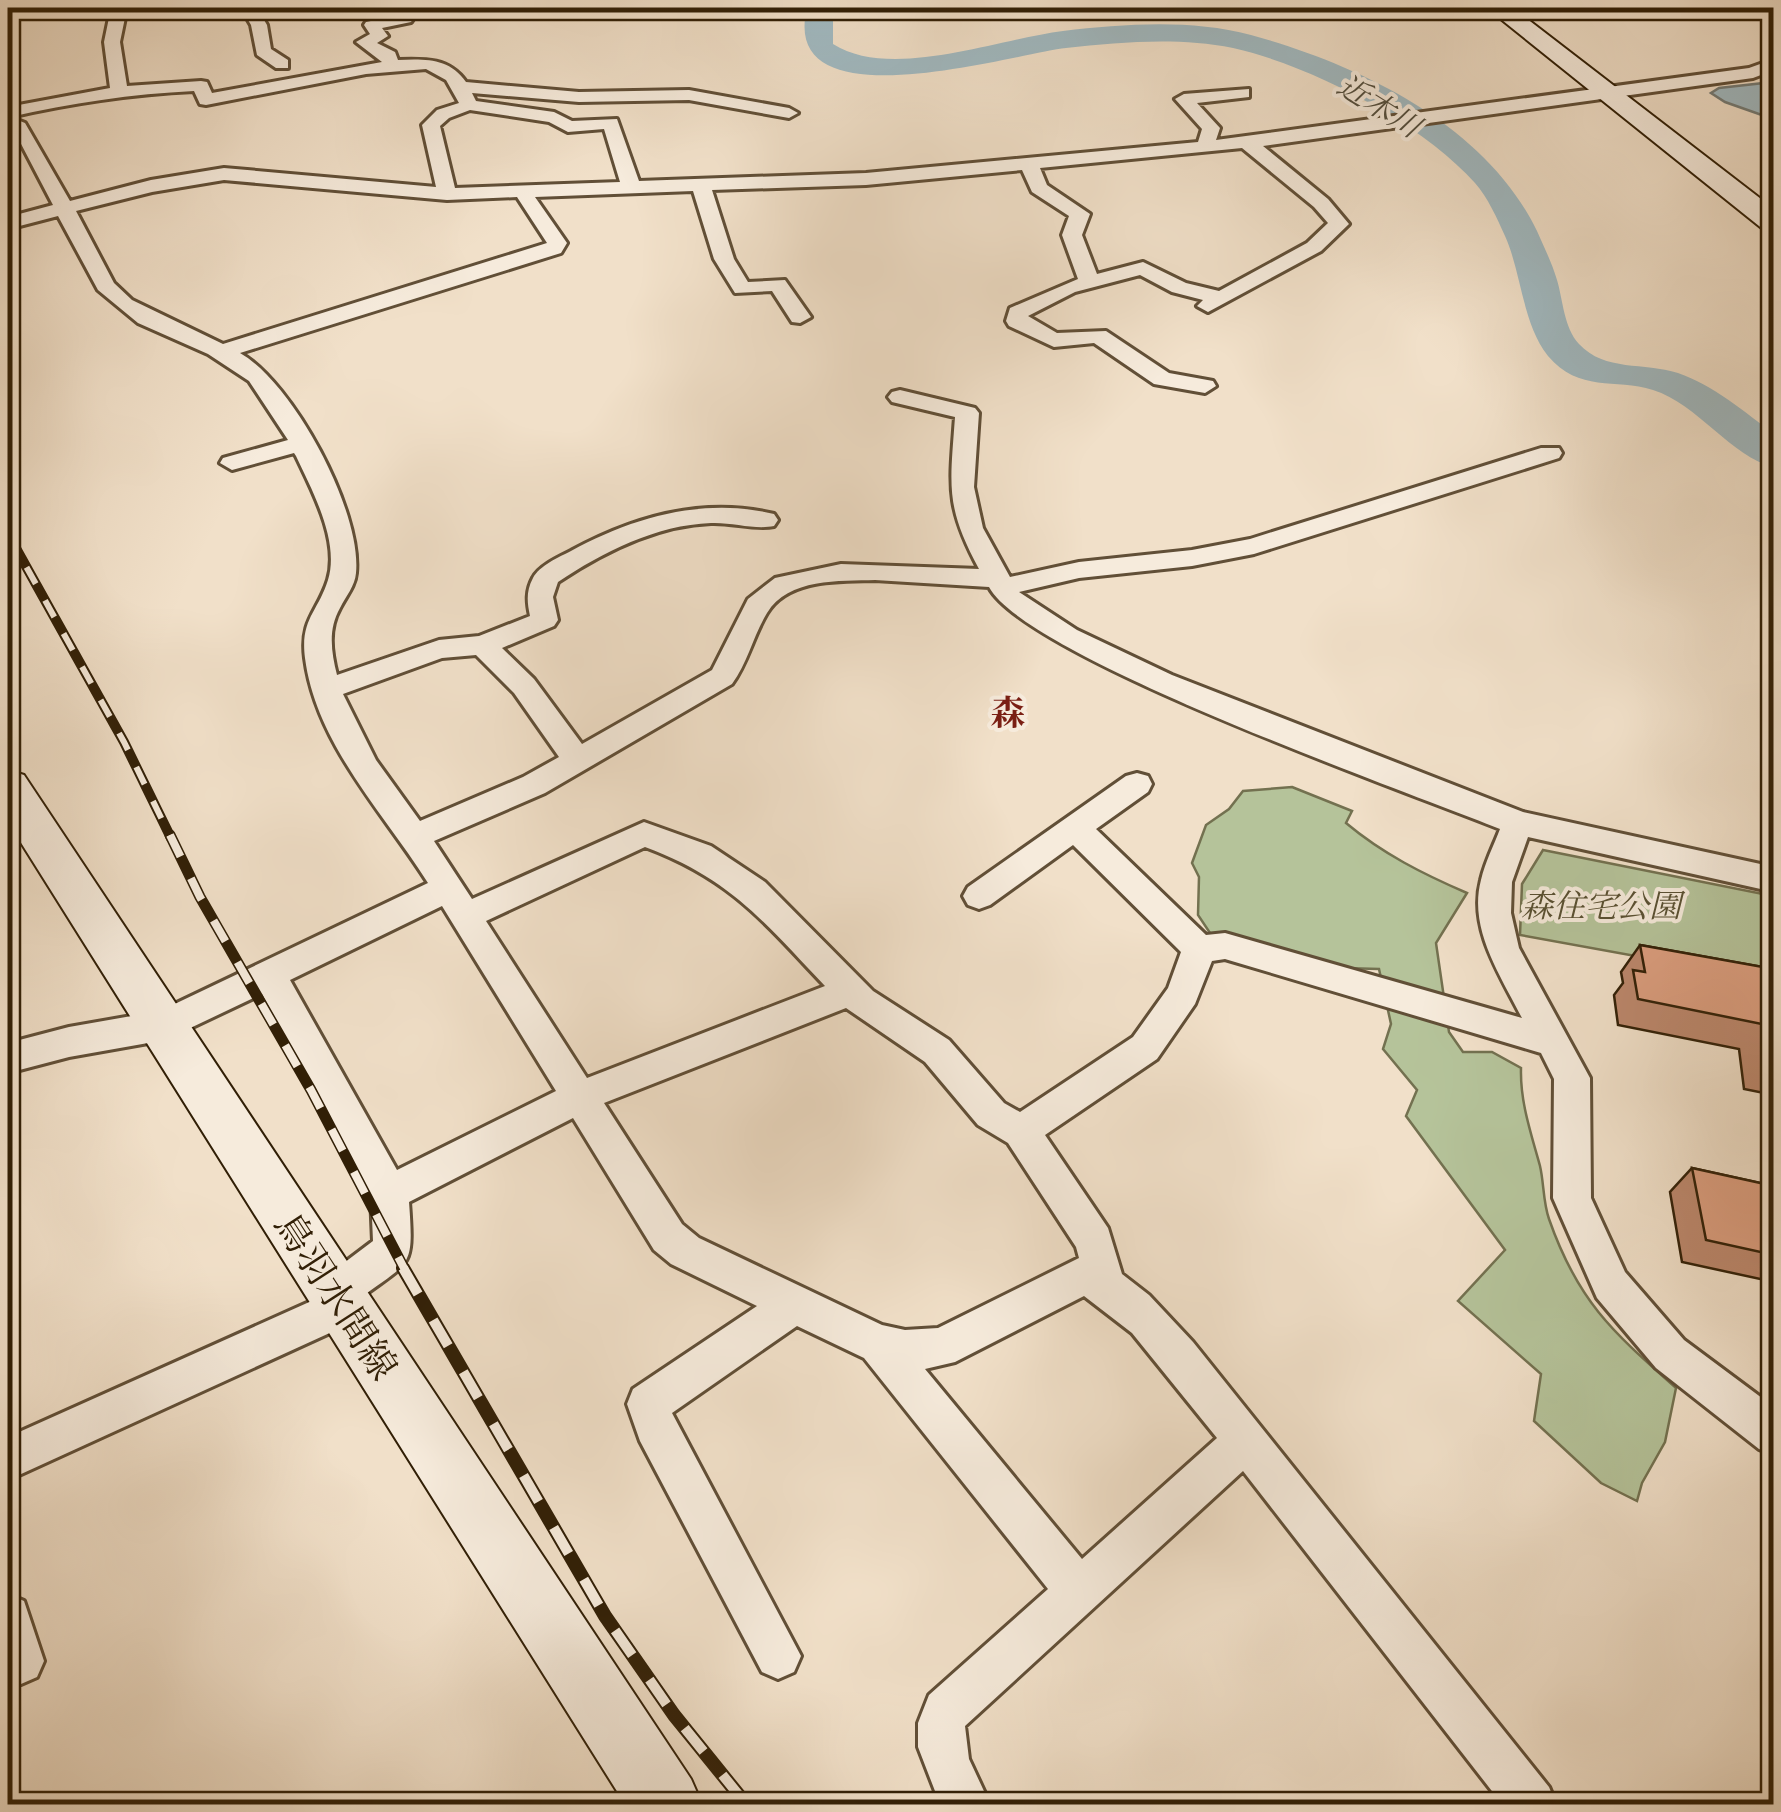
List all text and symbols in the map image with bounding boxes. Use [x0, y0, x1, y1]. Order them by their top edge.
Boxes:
water label: 近木川 [1331, 67, 1429, 148]
district label: 森 [990, 692, 1026, 736]
park label: 森住宅公園 [1521, 887, 1686, 927]
street label: 鳥羽水間線 [263, 1204, 407, 1389]

